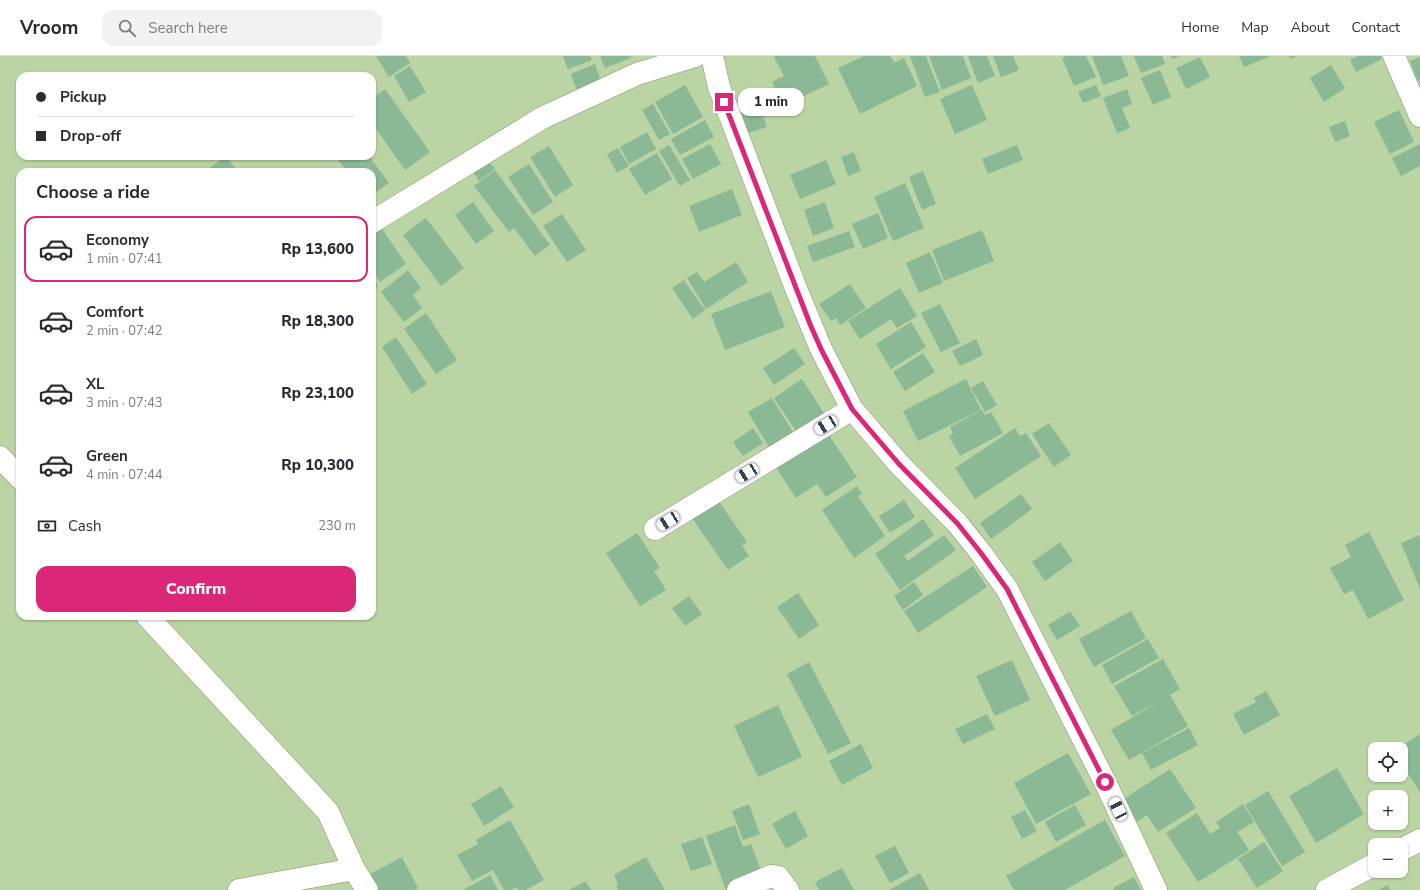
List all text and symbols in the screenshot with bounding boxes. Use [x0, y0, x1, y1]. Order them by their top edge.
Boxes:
search box [102, 10, 382, 46]
text: Vroom [20, 15, 78, 41]
icon: search [116, 17, 138, 39]
text: Search here [148, 18, 228, 38]
text: Home [1181, 18, 1219, 37]
text: Map [1241, 18, 1269, 37]
text: About [1291, 18, 1330, 37]
text: Contact [1352, 18, 1400, 37]
text: Pickup [60, 87, 106, 107]
callout: 1 min [738, 88, 804, 116]
route end [715, 93, 733, 111]
text: 1 min [754, 93, 788, 111]
text: Drop-off [60, 126, 121, 146]
text: Choose a ride [36, 180, 150, 204]
text: Economy [86, 230, 149, 250]
icon: car [38, 231, 74, 267]
text: Rp 13,600 [281, 239, 354, 259]
text: 1 min · 07:41 [86, 250, 162, 268]
text: Comfort [86, 302, 143, 322]
icon: car [38, 303, 74, 339]
text: Rp 18,300 [281, 311, 354, 331]
text: 2 min · 07:42 [86, 322, 162, 340]
text: XL [86, 374, 105, 394]
icon: car [38, 375, 74, 411]
text: Rp 23,100 [281, 383, 354, 403]
text: 3 min · 07:43 [86, 394, 162, 412]
car [813, 414, 839, 436]
text: Green [86, 446, 128, 466]
icon: car [38, 447, 74, 483]
text: Rp 10,300 [281, 455, 354, 475]
car [734, 462, 760, 484]
text: 4 min · 07:44 [86, 466, 162, 484]
car [655, 510, 681, 532]
icon: cash [36, 515, 58, 537]
text: Cash [68, 516, 102, 536]
text: 230 m [318, 517, 356, 535]
button: Confirm [36, 566, 356, 612]
map controls [1368, 742, 1408, 878]
button: locate [1368, 742, 1408, 782]
route start [1096, 773, 1114, 791]
button: + [1368, 790, 1408, 830]
car [1107, 796, 1129, 822]
button: − [1368, 838, 1408, 878]

